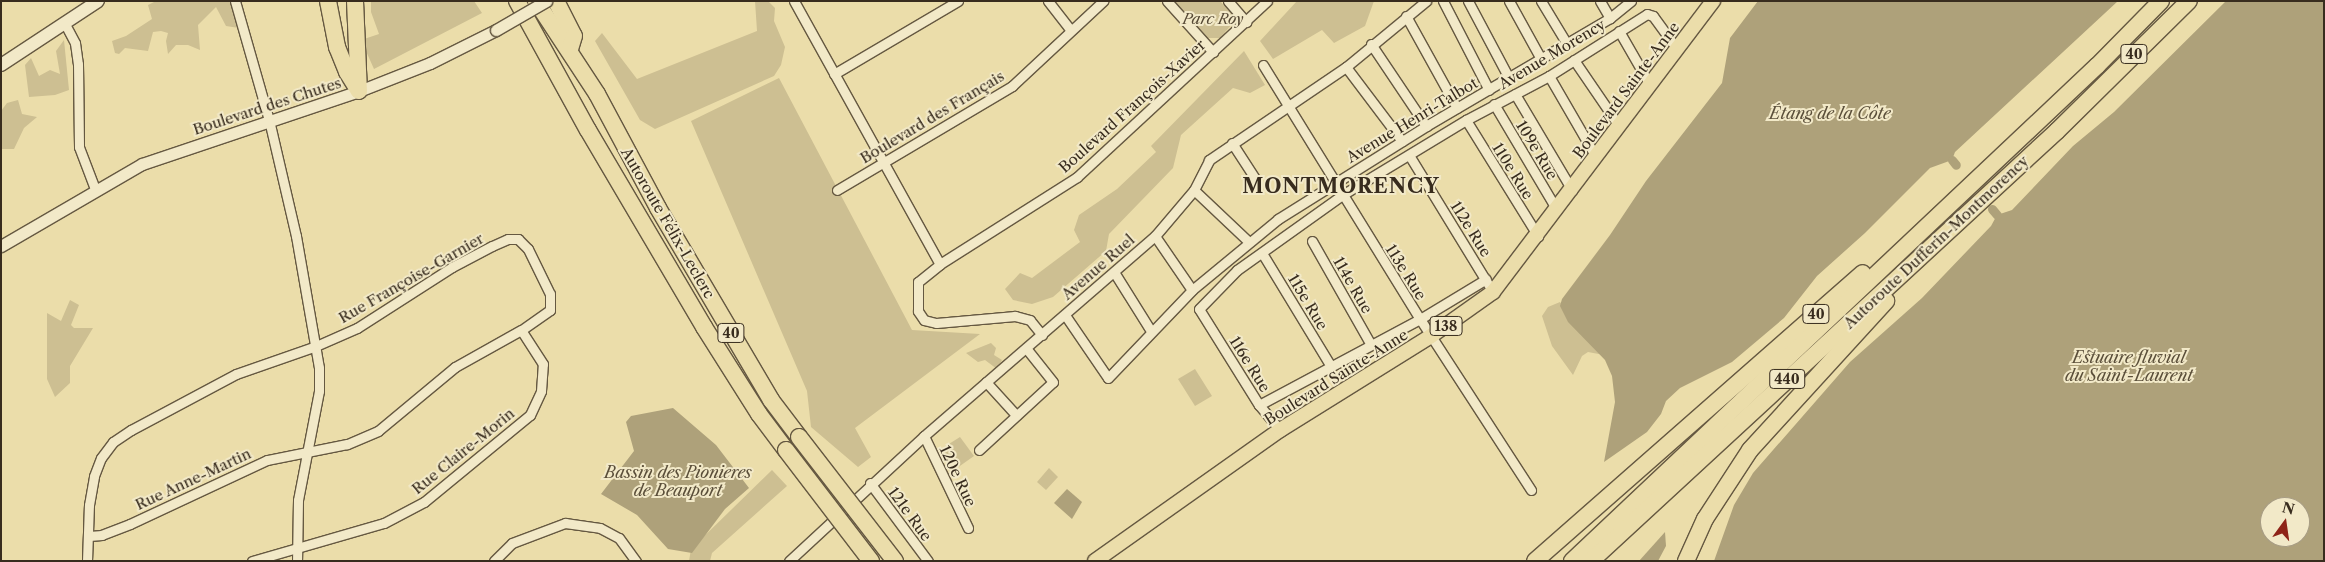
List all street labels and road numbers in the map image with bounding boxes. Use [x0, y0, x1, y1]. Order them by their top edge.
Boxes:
street label: Avenue Morency [1495, 15, 1609, 93]
street label: Boulevard Sainte-Anne [1569, 18, 1683, 162]
street label: Boulevard François-Xavier [1055, 35, 1209, 177]
road number: 40 [2120, 42, 2148, 66]
street label: Boulevard des Français [857, 67, 1007, 167]
street label: Boulevard des Chutes [191, 74, 343, 138]
street label: Avenue Henri-Talbot [1343, 74, 1481, 166]
street label: 109e Rue [1512, 117, 1562, 183]
street label: 110e Rue [1489, 139, 1537, 203]
street label: Autoroute Félix-Leclerc [617, 144, 719, 302]
street label: Autoroute Dufferin-Montmorency [1840, 152, 2032, 332]
street label: 112e Rue [1447, 198, 1495, 260]
street label: Rue Françoise-Garnier [335, 229, 487, 327]
street label: Avenue Ruel [1058, 231, 1138, 303]
street label: 113e Rue [1382, 241, 1430, 303]
street label: 114e Rue [1330, 254, 1376, 316]
street label: 115e Rue [1284, 271, 1332, 333]
road number: 40 [1802, 302, 1830, 326]
road number: 138 [1428, 314, 1464, 338]
road number: 40 [717, 322, 745, 344]
street label: Boulevard Sainte-Anne [1261, 325, 1411, 429]
street label: 116e Rue [1226, 333, 1274, 395]
road number: 440 [1768, 368, 1806, 390]
street label: Rue Claire-Morin [408, 404, 518, 498]
street label: 120e Rue [936, 443, 980, 509]
street label: Rue Anne-Martin [132, 444, 254, 514]
street label: 121e Rue [884, 484, 936, 544]

